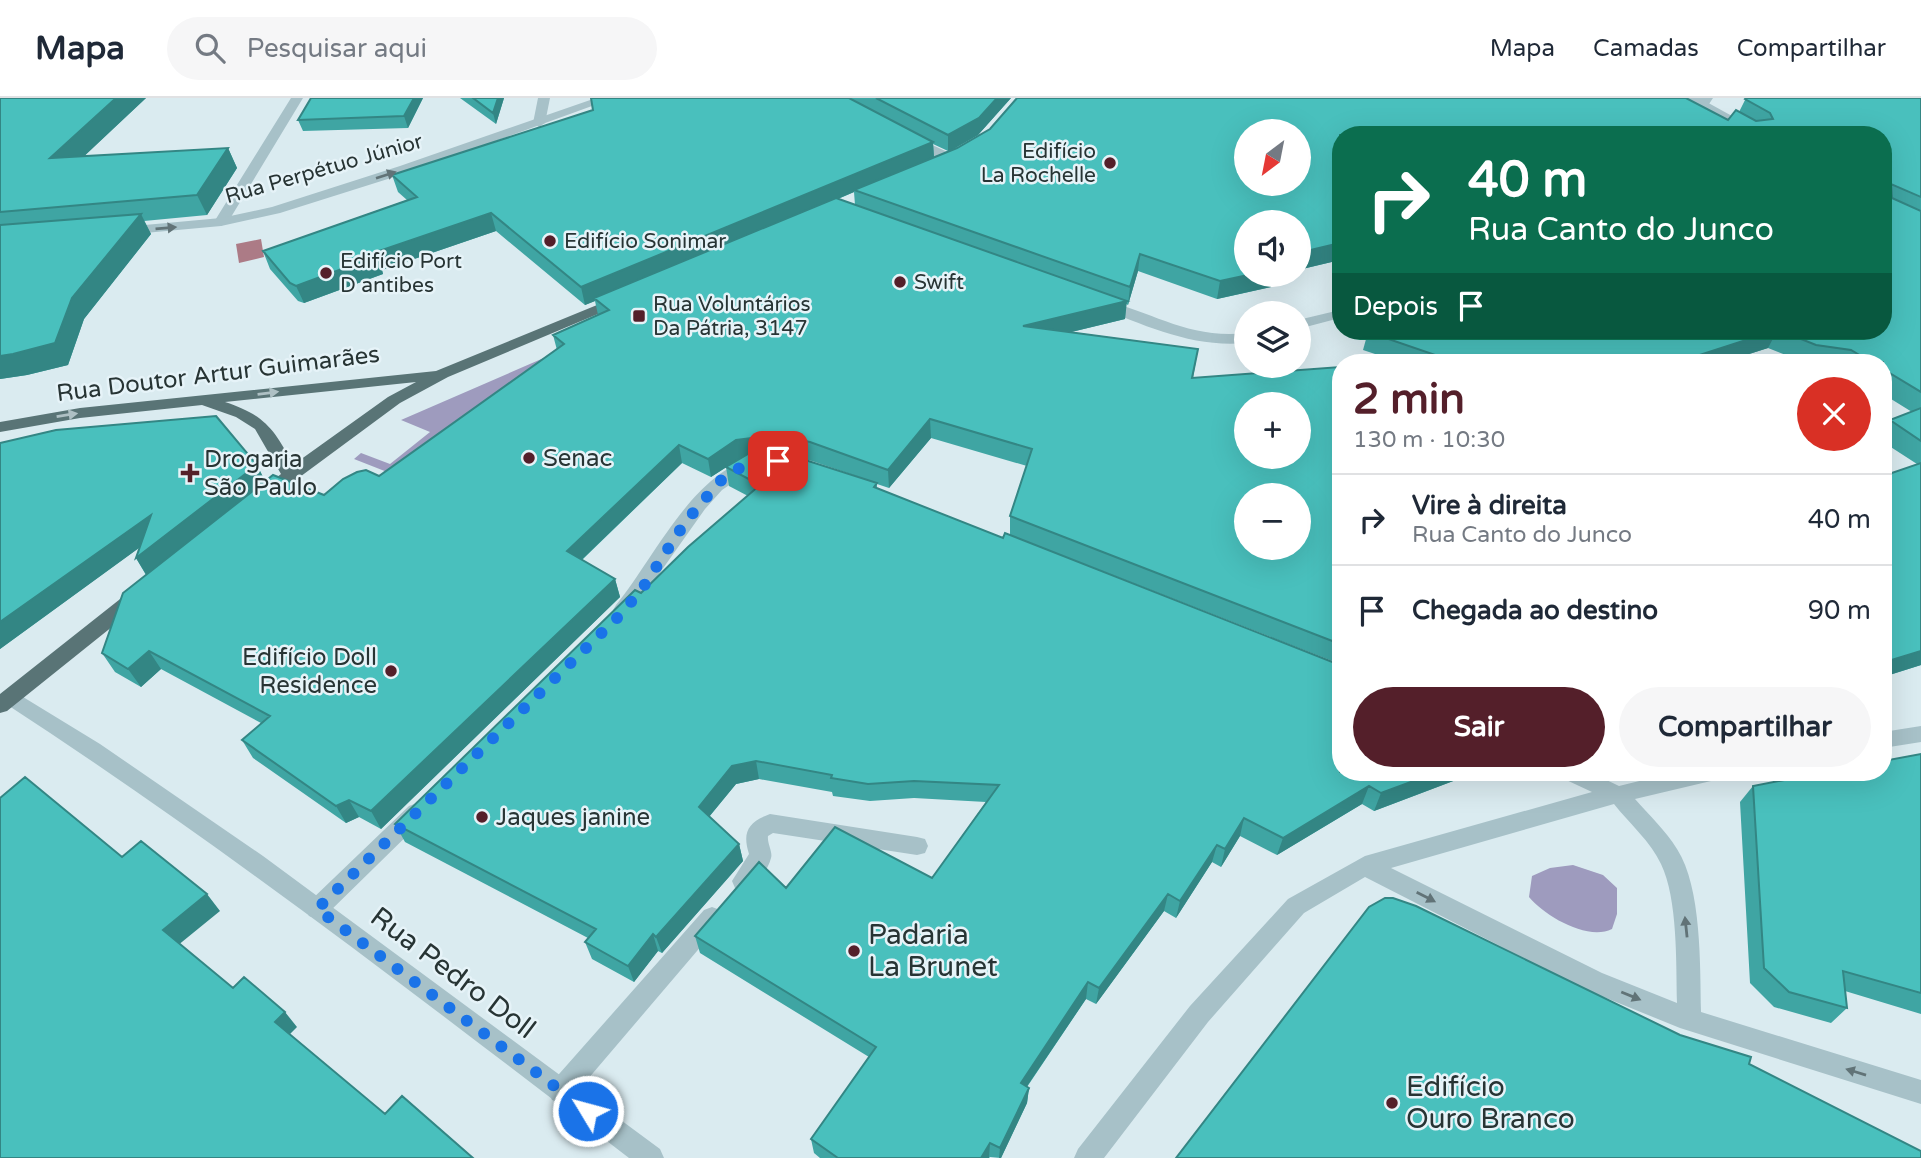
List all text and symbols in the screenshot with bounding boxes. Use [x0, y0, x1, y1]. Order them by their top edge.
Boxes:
search box [167, 17, 657, 80]
text: Mapa [35, 29, 125, 68]
icon: search [191, 29, 229, 67]
text: Pesquisar aqui [247, 33, 427, 64]
text: Mapa [1490, 34, 1555, 63]
text: Camadas [1593, 34, 1699, 63]
text: Compartilhar [1737, 34, 1886, 63]
north arrow [1234, 119, 1311, 196]
map controls [1234, 119, 1311, 560]
street label: Rua Perpétuo Júnior [222, 129, 426, 209]
place label: Edifício La Rochelle [981, 139, 1096, 188]
text: 40 m [1468, 151, 1587, 210]
icon: right [1353, 154, 1444, 245]
marker: Edifício La Rochelle [1102, 155, 1118, 171]
one-way arrow [376, 169, 397, 180]
button: sound [1234, 210, 1311, 287]
text: Rua Canto do Junco [1468, 211, 1774, 249]
one-way arrow [155, 222, 177, 233]
place label: Edifício Sonimar [564, 229, 726, 254]
marker: Edifício Sonimar [542, 233, 558, 249]
place label: Edifício Port D antibes [340, 249, 462, 298]
marker: Edifício Port D antibes [318, 265, 334, 281]
place label: Swift [914, 270, 964, 295]
marker: Swift [892, 274, 908, 290]
icon: arrive [1452, 287, 1490, 325]
text: Depois [1353, 291, 1438, 322]
place label: Rua Voluntários Da Pátria, 3147 [653, 292, 811, 341]
button: layers [1234, 301, 1311, 378]
marker: Rua Voluntários Da Pátria, 3147 [631, 308, 647, 324]
street label: Rua Doutor Artur Guimarães [55, 340, 381, 408]
text: 2 min [1353, 374, 1465, 425]
button: close [1797, 377, 1871, 451]
one-way arrow [257, 387, 279, 398]
button: + [1234, 392, 1311, 469]
one-way arrow [56, 409, 78, 420]
text: 130 m · 10:30 [1353, 426, 1505, 454]
pin [748, 431, 808, 491]
icon: arrive [759, 442, 797, 480]
place label: Senac [543, 444, 612, 473]
place label: Drogaria São Paulo [204, 445, 317, 502]
marker: Senac [521, 450, 537, 466]
marker: Drogaria São Paulo [182, 465, 198, 481]
button: − [1234, 483, 1311, 560]
text: Vire à direita [1412, 490, 1567, 521]
icon: right [1353, 501, 1391, 539]
text: 40 m [1808, 504, 1871, 535]
text: Rua Canto do Junco [1412, 521, 1632, 549]
icon: arrive [1353, 592, 1391, 630]
text: Chegada ao destino [1412, 595, 1658, 626]
text: 90 m [1808, 595, 1871, 626]
place label: Edifício Doll Residence [242, 643, 377, 700]
marker: Edifício Doll Residence [383, 663, 399, 679]
button: Sair [1353, 687, 1605, 767]
button: Compartilhar [1619, 687, 1871, 767]
place label: Jaques janine [496, 803, 650, 832]
marker: Jaques janine [474, 809, 490, 825]
one-way arrow [1416, 891, 1436, 902]
street label: Rua Pedro Doll [364, 900, 542, 1046]
one-way arrow [1680, 916, 1691, 938]
place label: Padaria La Brunet [868, 918, 998, 984]
marker: Padaria La Brunet [846, 943, 862, 959]
one-way arrow [1620, 991, 1641, 1002]
one-way arrow [1845, 1067, 1866, 1077]
place label: Edifício Ouro Branco [1406, 1070, 1575, 1136]
position arrow [551, 1074, 625, 1148]
marker: Edifício Ouro Branco [1384, 1095, 1400, 1111]

